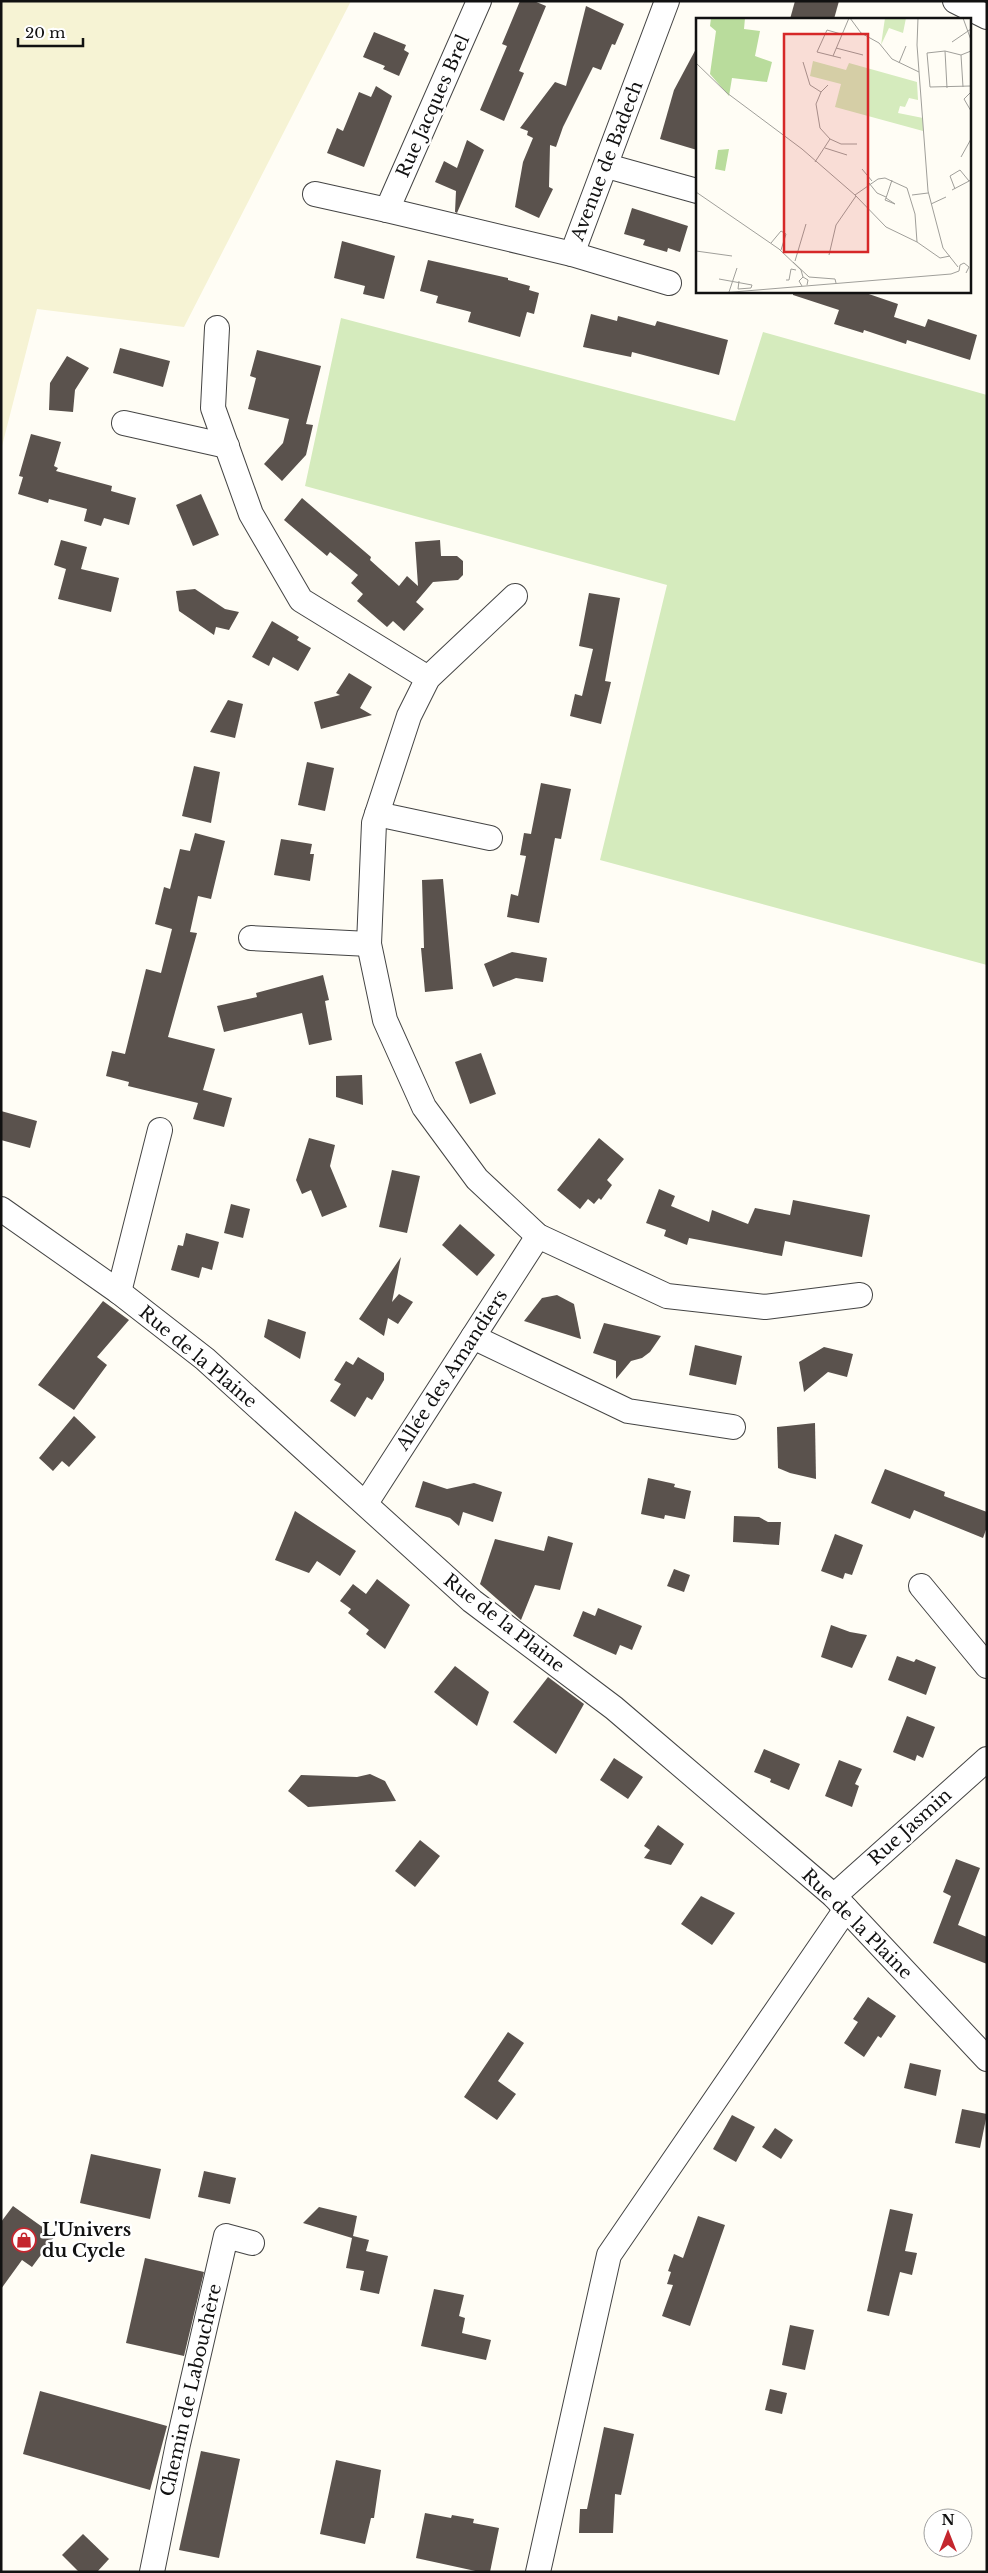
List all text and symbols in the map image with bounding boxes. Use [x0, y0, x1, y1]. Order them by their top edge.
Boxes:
scale bar [18, 15, 82, 47]
inset map [696, 18, 970, 292]
text: 20 m [25, 23, 65, 42]
street label: Rue Jacques Brel [392, 31, 474, 181]
street label: Avenue de Badech [566, 78, 648, 245]
street label: Allée des Amandiers [391, 1285, 512, 1455]
street label: Rue de la Plaine [135, 1301, 261, 1413]
street label: Rue de la Plaine [439, 1569, 569, 1677]
street label: Rue Jasmin [864, 1784, 956, 1870]
street label: Rue de la Plaine [797, 1864, 917, 1984]
place label: L'Univers du Cycle [42, 2219, 131, 2262]
shop icon: L'Univers du Cycle [11, 2227, 37, 2253]
street label: Chemin de Labouchère [156, 2282, 226, 2498]
north arrow [923, 2508, 973, 2558]
text: N [941, 2511, 955, 2529]

